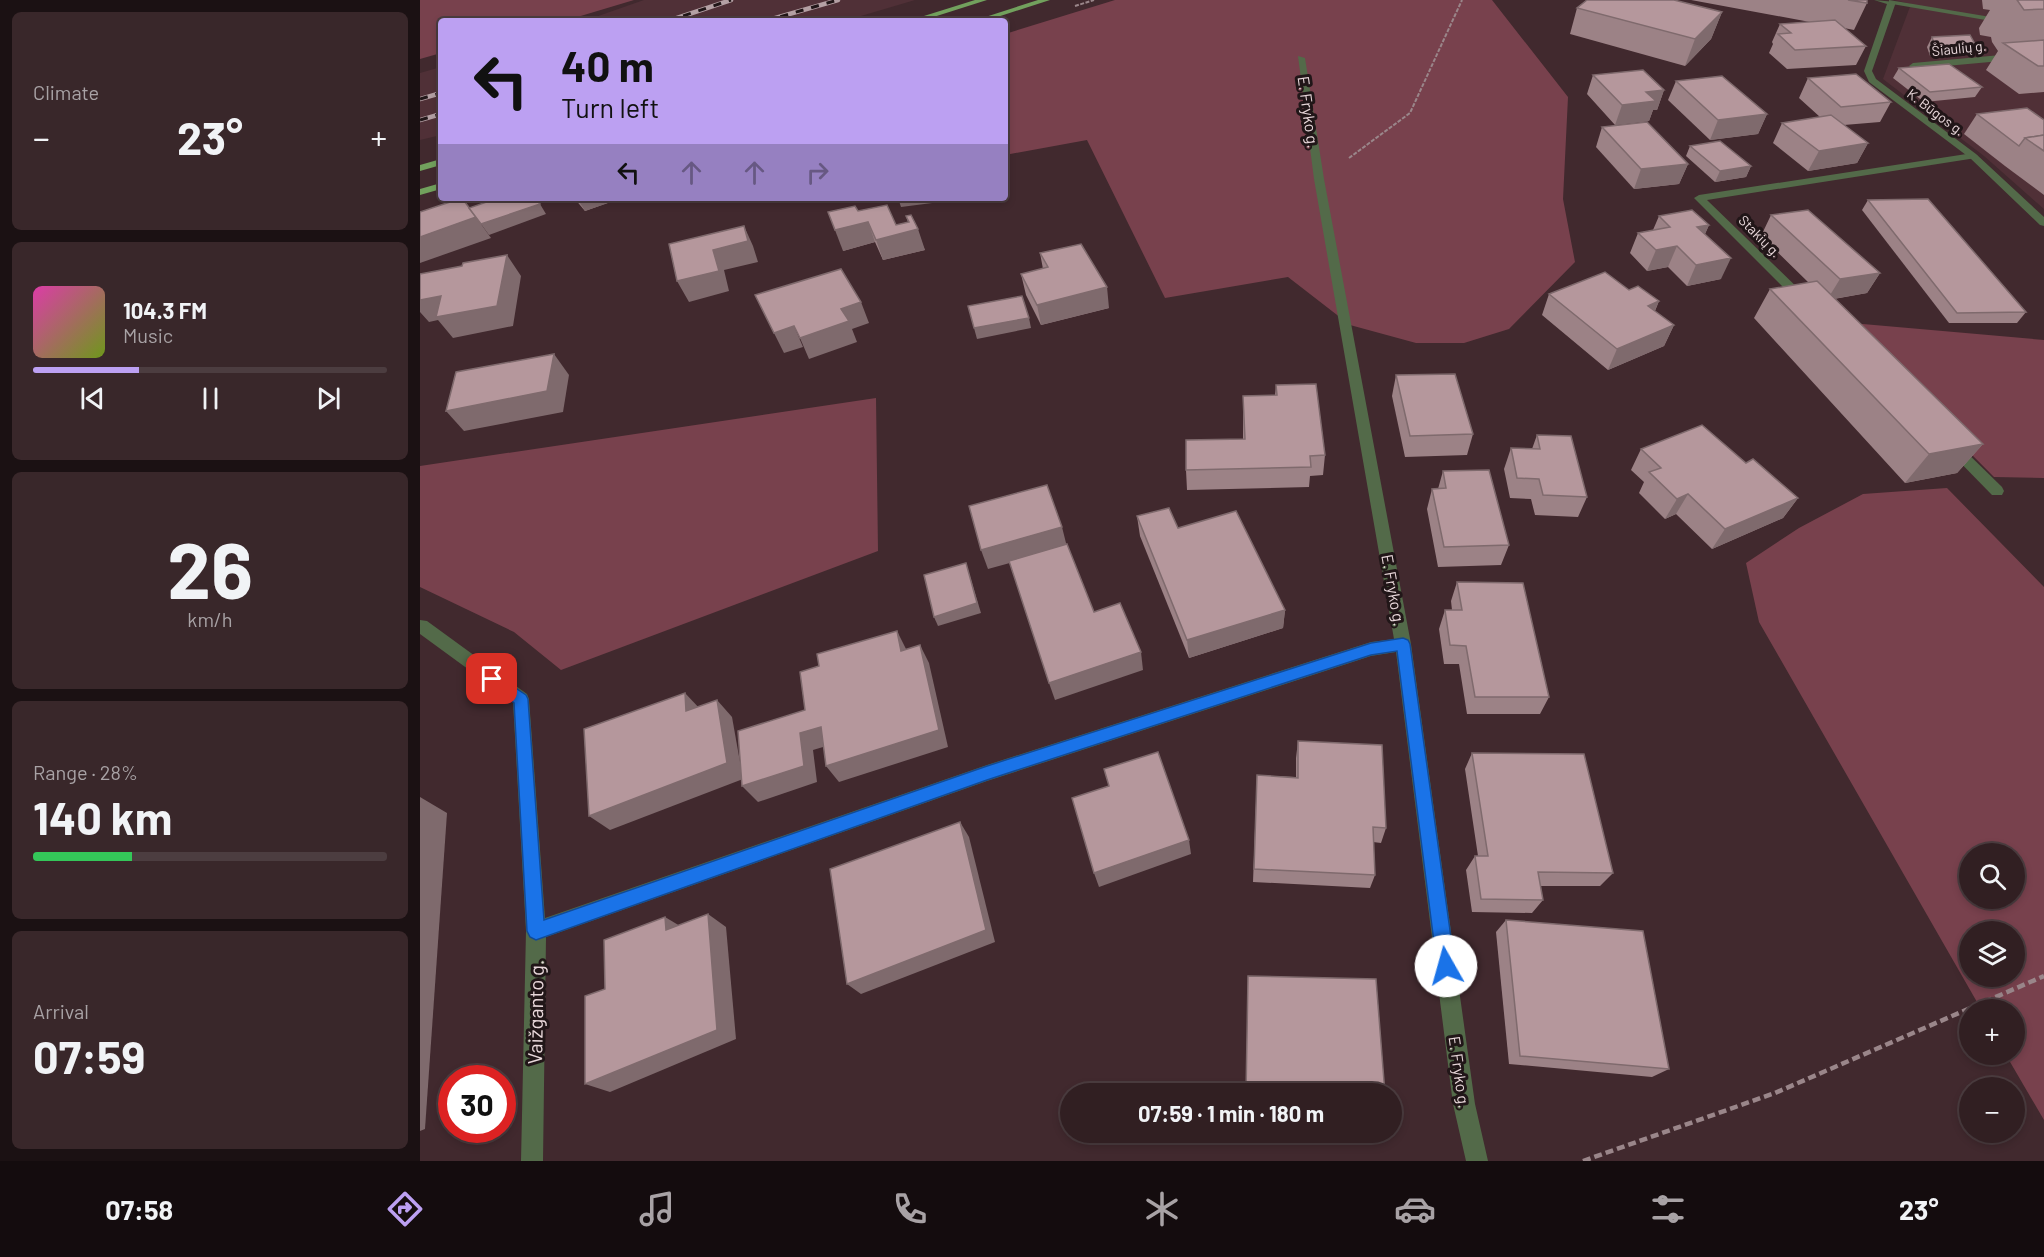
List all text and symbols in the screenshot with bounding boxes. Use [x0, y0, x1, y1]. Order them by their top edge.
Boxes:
street label: Šiaulių g. [1931, 37, 1987, 59]
text: 40 m [561, 40, 654, 90]
icon: left [462, 42, 540, 120]
street label: E. Fryko g. [1295, 75, 1323, 149]
text: Climate [33, 80, 99, 104]
street label: K. Būgos g. [1904, 85, 1968, 139]
text: Turn left [561, 91, 659, 123]
text: 23° [177, 110, 243, 164]
text: − [33, 117, 50, 157]
text: + [370, 117, 387, 157]
icon: left [612, 156, 645, 189]
icon: ahead [675, 156, 708, 189]
icon: ahead [738, 156, 771, 189]
icon: right [801, 156, 834, 189]
street label: Stakių g. [1735, 211, 1785, 261]
text: 104.3 FM [123, 297, 207, 323]
text: Music [123, 323, 173, 347]
icon: previous [76, 382, 109, 415]
icon: pause [194, 382, 227, 415]
icon: next [312, 382, 345, 415]
text: 26 [167, 521, 253, 615]
street label: E. Fryko g. [1378, 553, 1410, 627]
text: km/h [187, 607, 233, 631]
pin [466, 653, 517, 704]
icon: arrive [475, 662, 508, 695]
text: Range · 28% [33, 760, 138, 784]
text: 140 km [33, 790, 172, 844]
map controls [1959, 843, 2025, 1143]
button: search [1959, 843, 2025, 909]
button: layers [1959, 921, 2025, 987]
position arrow [1414, 934, 1478, 998]
street label: Vaižganto g. [522, 959, 548, 1065]
text: Arrival [33, 999, 89, 1023]
button: + [1959, 999, 2025, 1065]
text: 07:59 [33, 1029, 146, 1083]
street label: E. Fryko g. [1446, 1035, 1474, 1109]
speed limit sign: 30 [438, 1065, 516, 1143]
button: − [1959, 1077, 2025, 1143]
text: 07:59 · 1 min · 180 m [1138, 1100, 1324, 1126]
icon: directions [384, 1188, 426, 1230]
icon: music [636, 1188, 678, 1230]
icon: phone [889, 1188, 931, 1230]
icon: climate [1141, 1188, 1183, 1230]
icon: car [1394, 1188, 1436, 1230]
icon: filters [1647, 1188, 1689, 1230]
text: 07:58 [105, 1193, 173, 1225]
text: 23° [1899, 1193, 1939, 1225]

